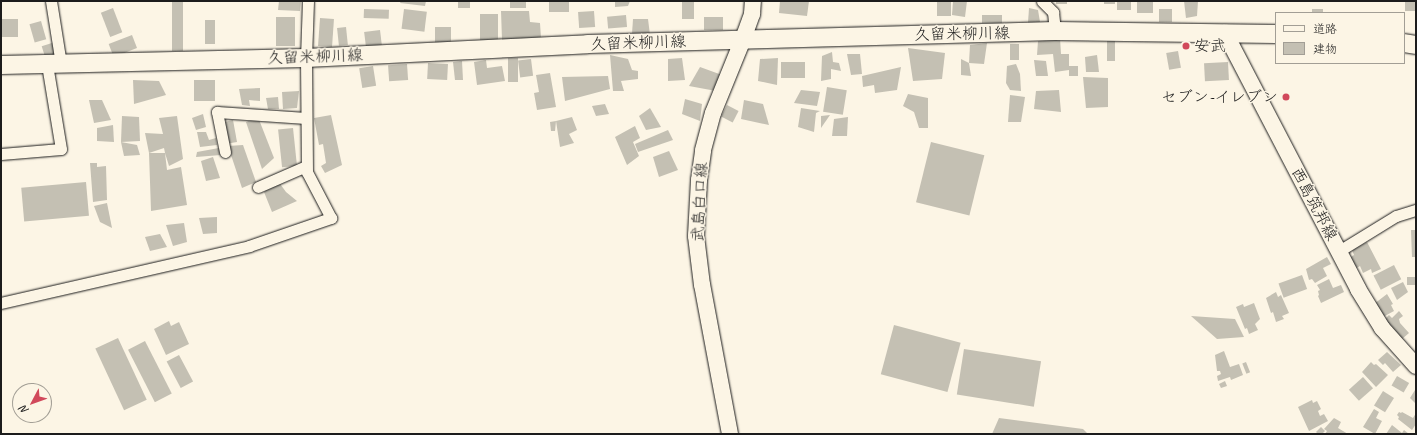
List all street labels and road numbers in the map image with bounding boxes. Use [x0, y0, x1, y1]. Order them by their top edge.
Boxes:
street label: 久留米柳川線 [914, 24, 1010, 44]
street label: 久留米柳川線 [590, 32, 686, 54]
street label: 久留米柳川線 [267, 46, 363, 68]
street label: 武島白口線 [688, 162, 712, 242]
street label: 西島筑邦線 [1287, 164, 1341, 244]

